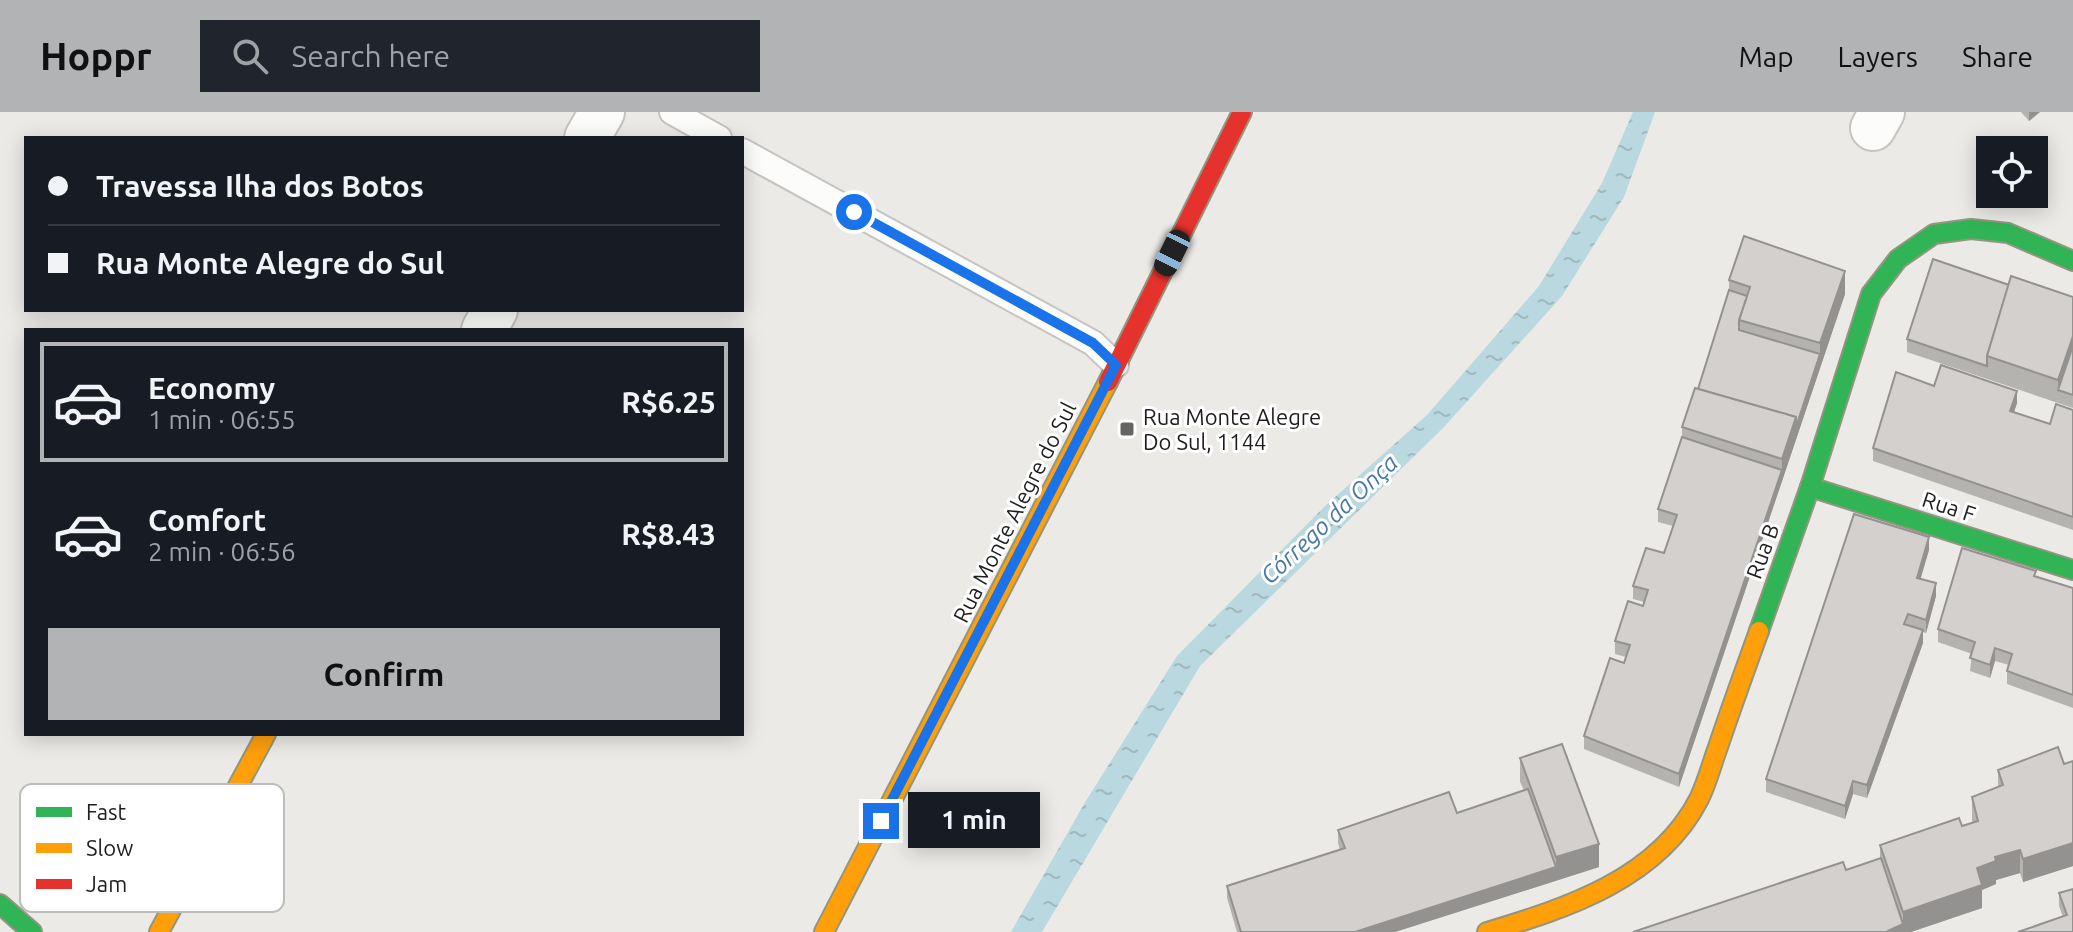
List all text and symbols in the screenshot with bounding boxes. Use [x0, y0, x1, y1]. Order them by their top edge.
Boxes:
search box [200, 20, 760, 92]
icon: search [228, 34, 272, 78]
text: Hoppr [40, 35, 152, 77]
text: Search here [292, 39, 450, 73]
text: Map [1738, 41, 1794, 72]
text: Layers [1838, 41, 1918, 72]
text: Share [1962, 41, 2033, 72]
map controls [1976, 136, 2048, 208]
button: locate [1976, 136, 2048, 208]
text: Travessa Ilha dos Botos [96, 169, 424, 203]
route start [836, 194, 872, 230]
car [1151, 226, 1193, 280]
text: Rua Monte Alegre do Sul [96, 246, 444, 280]
icon: car [52, 366, 124, 438]
text: Economy [148, 371, 275, 405]
text: R$6.25 [621, 385, 716, 419]
street label: Rua Monte Alegre do Sul [947, 397, 1081, 626]
place label: Rua Monte Alegre Do Sul, 1144 [1143, 404, 1321, 454]
text: 1 min · 06:55 [148, 405, 296, 434]
marker: Rua Monte Alegre Do Sul, 1144 [1118, 420, 1136, 438]
water label: Córrego da Onça [1255, 449, 1403, 589]
street label: Rua F [1919, 486, 1979, 526]
icon: car [52, 498, 124, 570]
text: Comfort [148, 503, 266, 537]
text: R$8.43 [621, 517, 716, 551]
street label: Rua B [1741, 520, 1783, 582]
text: 2 min · 06:56 [148, 537, 296, 566]
button: Confirm [48, 628, 720, 720]
legend [20, 784, 284, 912]
callout: 1 min [909, 793, 1041, 849]
text: Fast [86, 799, 127, 824]
route end [863, 803, 899, 839]
text: 1 min [941, 805, 1007, 834]
text: Slow [86, 835, 133, 860]
text: Jam [86, 871, 127, 896]

